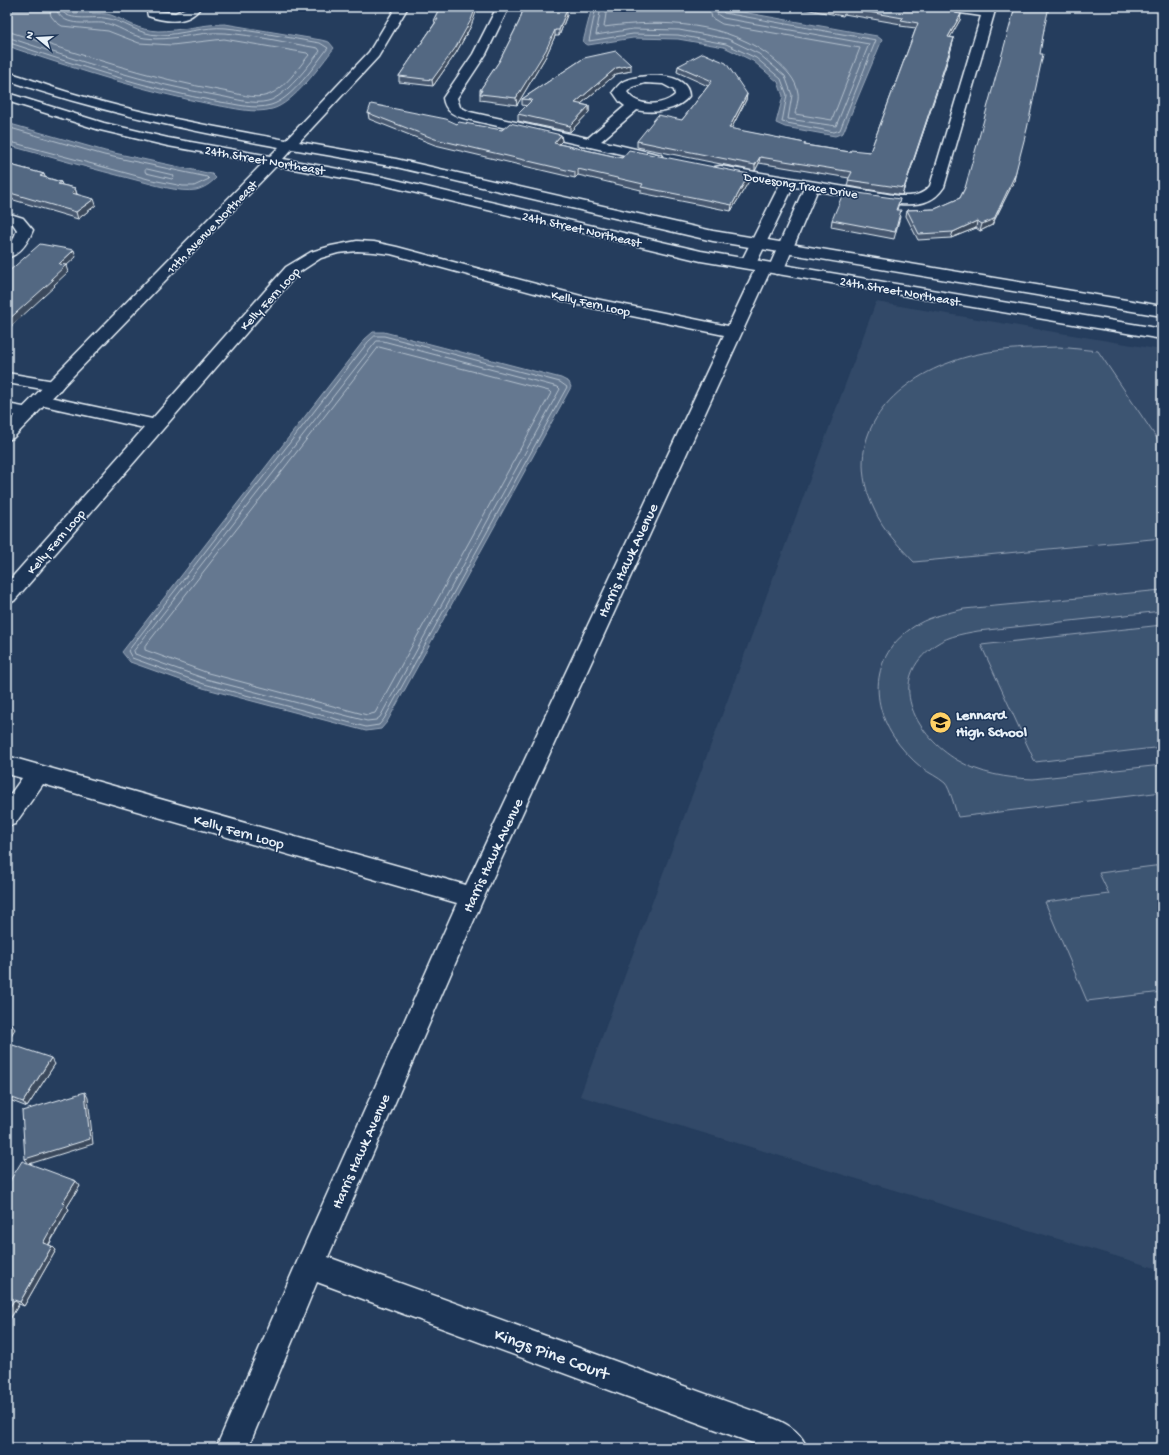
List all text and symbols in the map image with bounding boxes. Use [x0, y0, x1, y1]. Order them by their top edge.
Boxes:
north arrow [18, 18, 58, 58]
text: N [24, 30, 37, 41]
street label: 24th Street Northeast [203, 144, 327, 180]
street label: Dovesong Trace Drive [742, 170, 859, 203]
street label: 11th Avenue Northeast [164, 177, 263, 278]
street label: 24th Street Northeast [520, 209, 644, 252]
street label: Kelly Fern Loop [238, 265, 304, 334]
street label: 24th Street Northeast [838, 275, 962, 311]
street label: Kelly Fern Loop [549, 288, 632, 321]
street label: Harris Hawk Avenue [595, 501, 663, 621]
street label: Kelly Fern Loop [25, 507, 89, 578]
place label: Lennard High School [956, 707, 1028, 742]
school or university icon: Lennard High School [927, 710, 953, 736]
street label: Harris Hawk Avenue [460, 796, 528, 916]
street label: Kelly Fern Loop [191, 811, 286, 855]
street label: Harris Hawk Avenue [328, 1091, 395, 1212]
street label: Kings Pine Court [491, 1325, 613, 1386]

